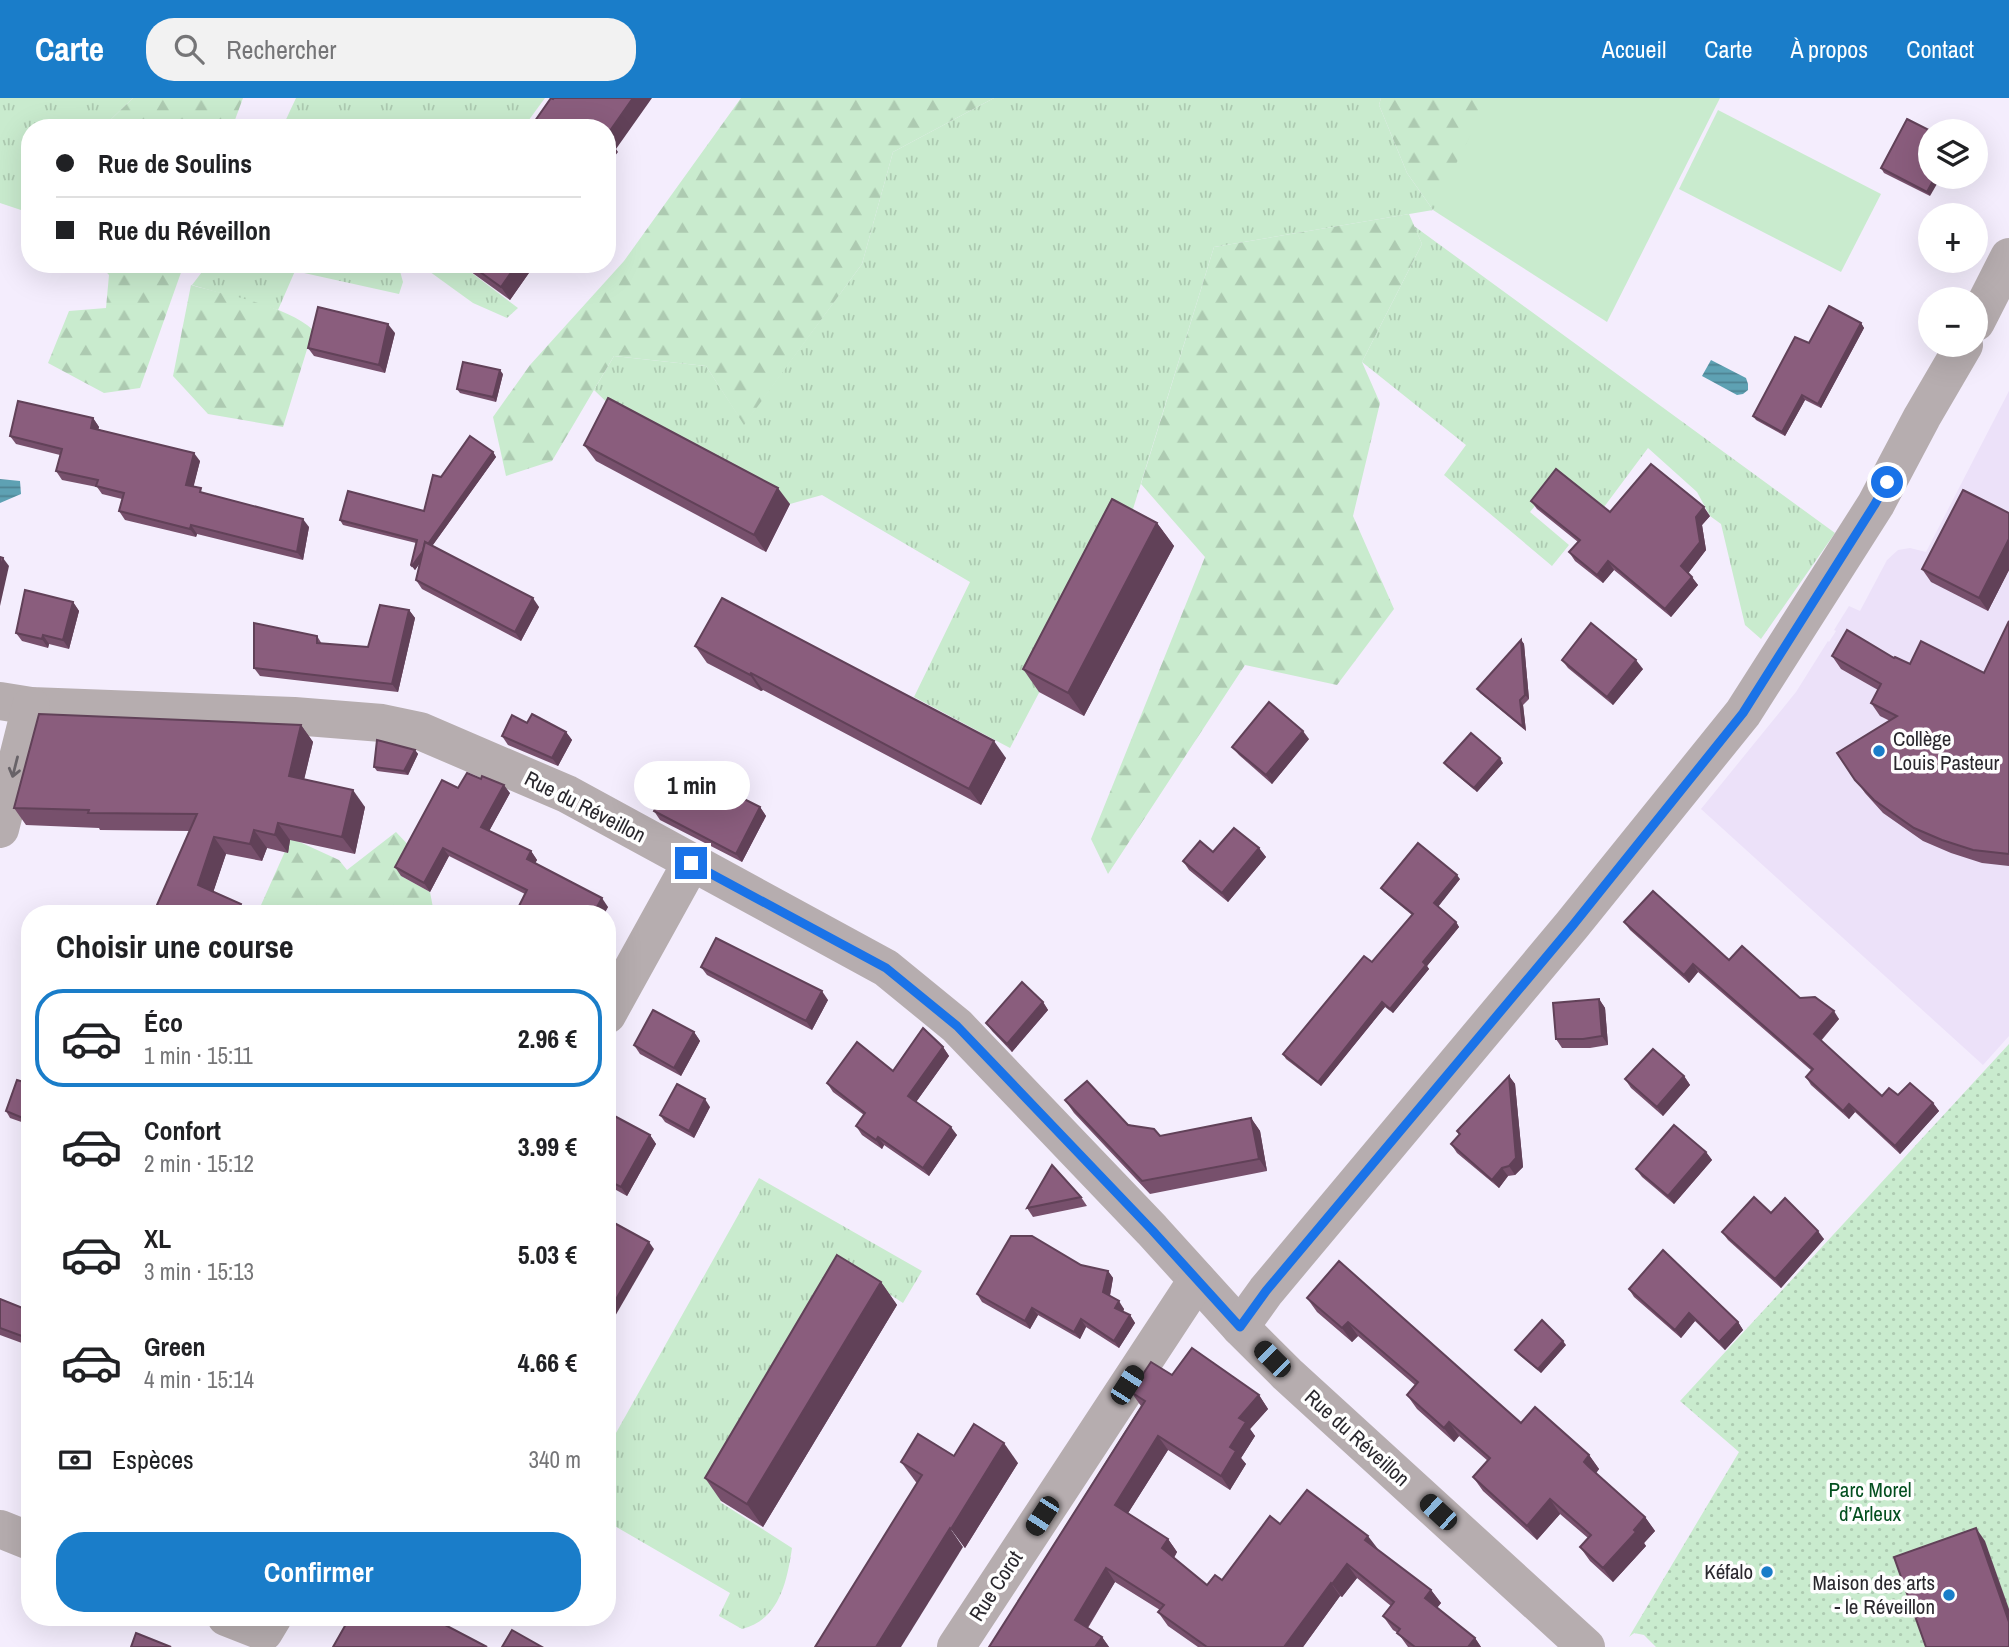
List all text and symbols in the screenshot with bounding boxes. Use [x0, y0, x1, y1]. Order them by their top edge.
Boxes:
search box [146, 18, 636, 81]
text: Carte [35, 27, 104, 71]
icon: search [170, 30, 208, 68]
text: Rechercher [226, 32, 336, 67]
text: Accueil [1602, 33, 1666, 65]
text: Carte [1704, 33, 1752, 65]
text: À propos [1790, 33, 1868, 65]
text: Contact [1906, 33, 1974, 65]
map controls [1918, 119, 1988, 357]
button: layers [1918, 119, 1988, 189]
text: Rue de Soulins [98, 146, 252, 181]
button: + [1918, 203, 1988, 273]
text: Rue du Réveillon [98, 213, 271, 248]
button: − [1918, 287, 1988, 357]
route start [1871, 466, 1903, 498]
place label: Collège Louis Pasteur [1893, 724, 2000, 777]
marker: Collège Louis Pasteur [1871, 743, 1887, 759]
one-way arrow [8, 756, 21, 778]
callout: 1 min [633, 762, 749, 810]
street label: Rue du Réveillon [520, 764, 651, 849]
text: 1 min [667, 770, 717, 801]
route end [675, 847, 707, 879]
text: Choisir une course [56, 925, 294, 968]
text: Éco [144, 1005, 183, 1040]
icon: car [60, 1007, 123, 1070]
text: 2.96 € [518, 1021, 577, 1056]
text: 1 min · 15:11 [144, 1040, 253, 1071]
text: Confort [144, 1113, 221, 1148]
icon: car [60, 1115, 123, 1178]
text: 3.99 € [518, 1129, 577, 1164]
text: 2 min · 15:12 [144, 1148, 254, 1179]
text: XL [144, 1221, 171, 1256]
icon: car [60, 1223, 123, 1286]
text: 5.03 € [518, 1237, 577, 1272]
text: 3 min · 15:13 [144, 1256, 254, 1287]
text: Green [144, 1329, 206, 1364]
icon: car [60, 1331, 123, 1394]
car [1250, 1337, 1295, 1381]
text: 4.66 € [518, 1345, 577, 1380]
car [1107, 1362, 1148, 1408]
text: 4 min · 15:14 [144, 1364, 254, 1395]
street label: Rue du Réveillon [1299, 1383, 1416, 1493]
icon: cash [56, 1441, 94, 1479]
text: Espèces [112, 1442, 194, 1477]
text: 340 m [529, 1444, 581, 1475]
park label: Parc Morel d’Arleux [1828, 1475, 1912, 1528]
car [1416, 1490, 1461, 1534]
car [1022, 1493, 1063, 1539]
button: Confirmer [56, 1532, 581, 1612]
street label: Rue Corot [962, 1545, 1029, 1627]
place label: Kéfalo [1704, 1557, 1753, 1586]
marker: Kéfalo [1759, 1564, 1775, 1580]
place label: Maison des arts - le Réveillon [1812, 1568, 1935, 1621]
marker: Maison des arts - le Réveillon [1941, 1587, 1957, 1603]

